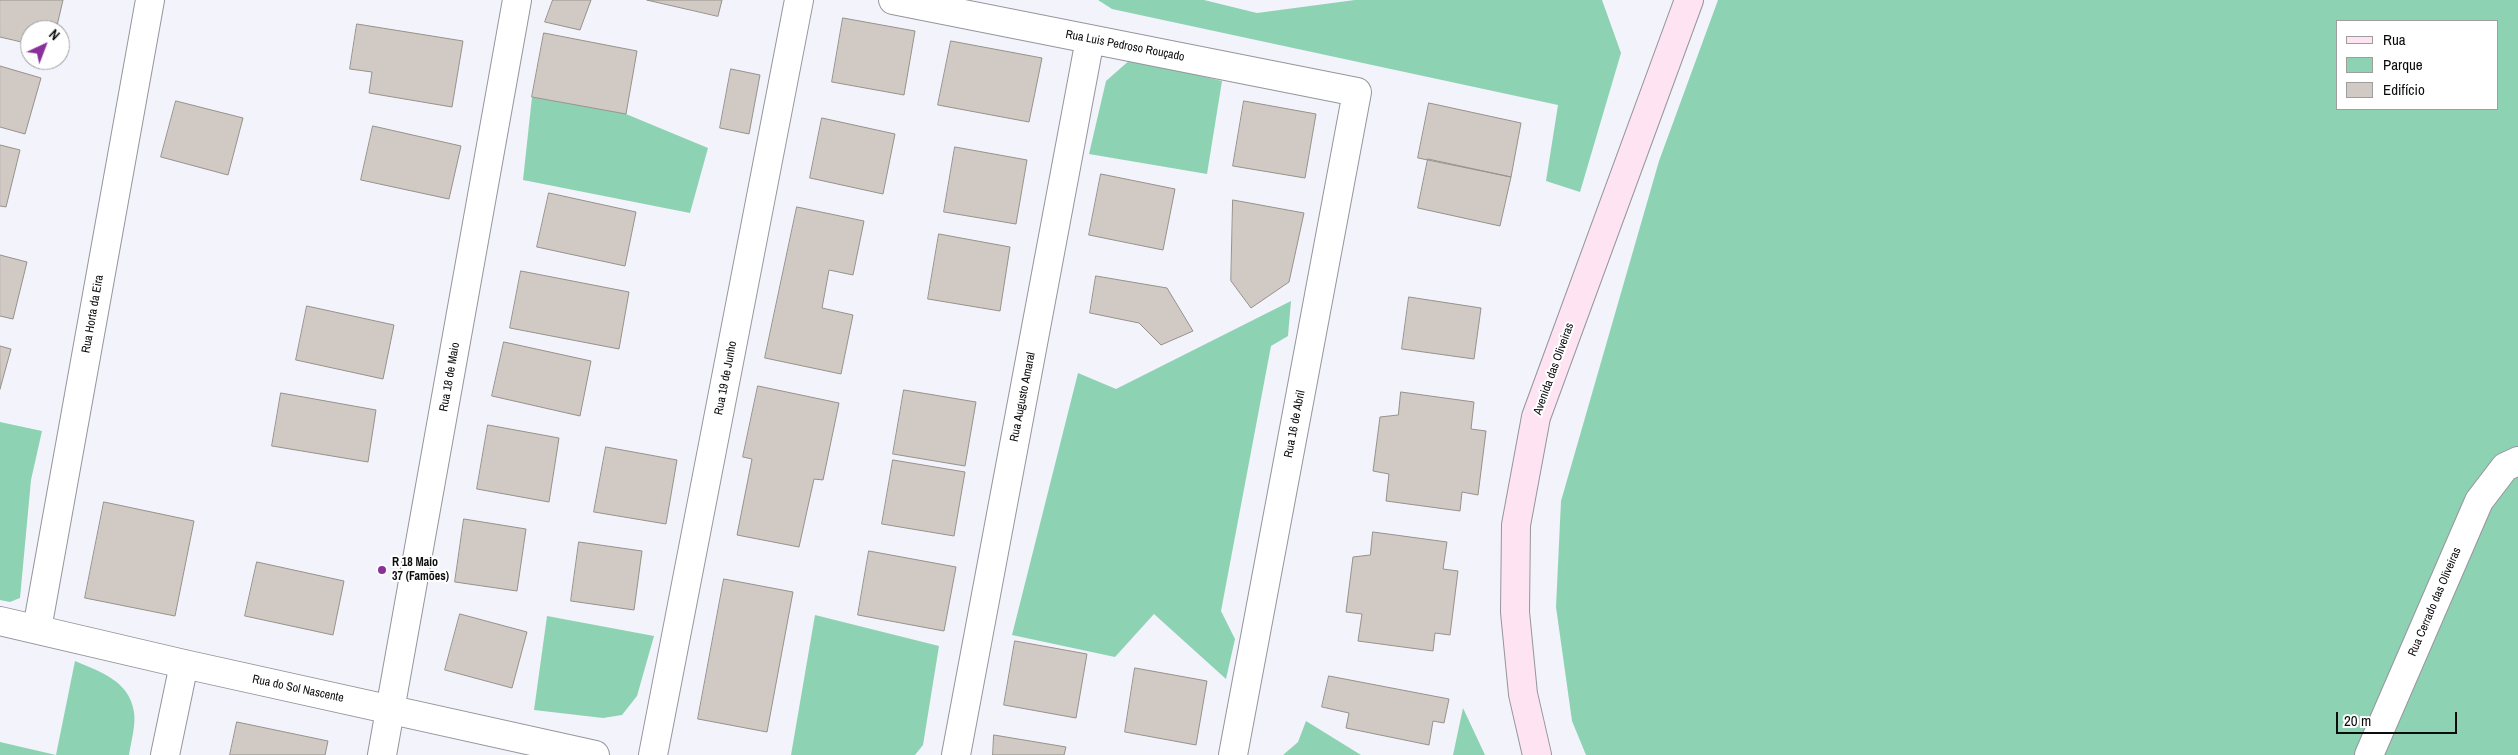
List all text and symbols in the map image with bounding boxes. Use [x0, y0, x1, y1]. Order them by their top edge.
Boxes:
north arrow [20, 20, 70, 70]
legend [2336, 20, 2498, 110]
text: N [45, 25, 64, 44]
street label: Rua Luis Pedroso Rouçado [1064, 27, 1186, 65]
text: Rua [2383, 29, 2406, 50]
text: Parque [2383, 54, 2423, 75]
text: Edifício [2383, 79, 2425, 100]
street label: Rua Horta da Eira [79, 274, 107, 354]
street label: Avenida das Oliveiras [1531, 321, 1577, 417]
street label: Rua 19 de Junho [712, 340, 740, 416]
street label: Rua 18 de Maio [437, 341, 463, 413]
street label: Rua Augusto Amaral [1007, 351, 1039, 443]
street label: Rua 16 de Abril [1281, 389, 1309, 459]
street label: Rua Cerrado das Oliveiras [2406, 545, 2464, 659]
place label: R 18 Maio 37 (Famões) [392, 556, 449, 584]
marker: R 18 Maio 37 (Famões) [376, 564, 388, 576]
street label: Rua do Sol Nascente [251, 672, 345, 706]
scale bar [2338, 702, 2459, 734]
text: 20 m [2344, 710, 2371, 731]

